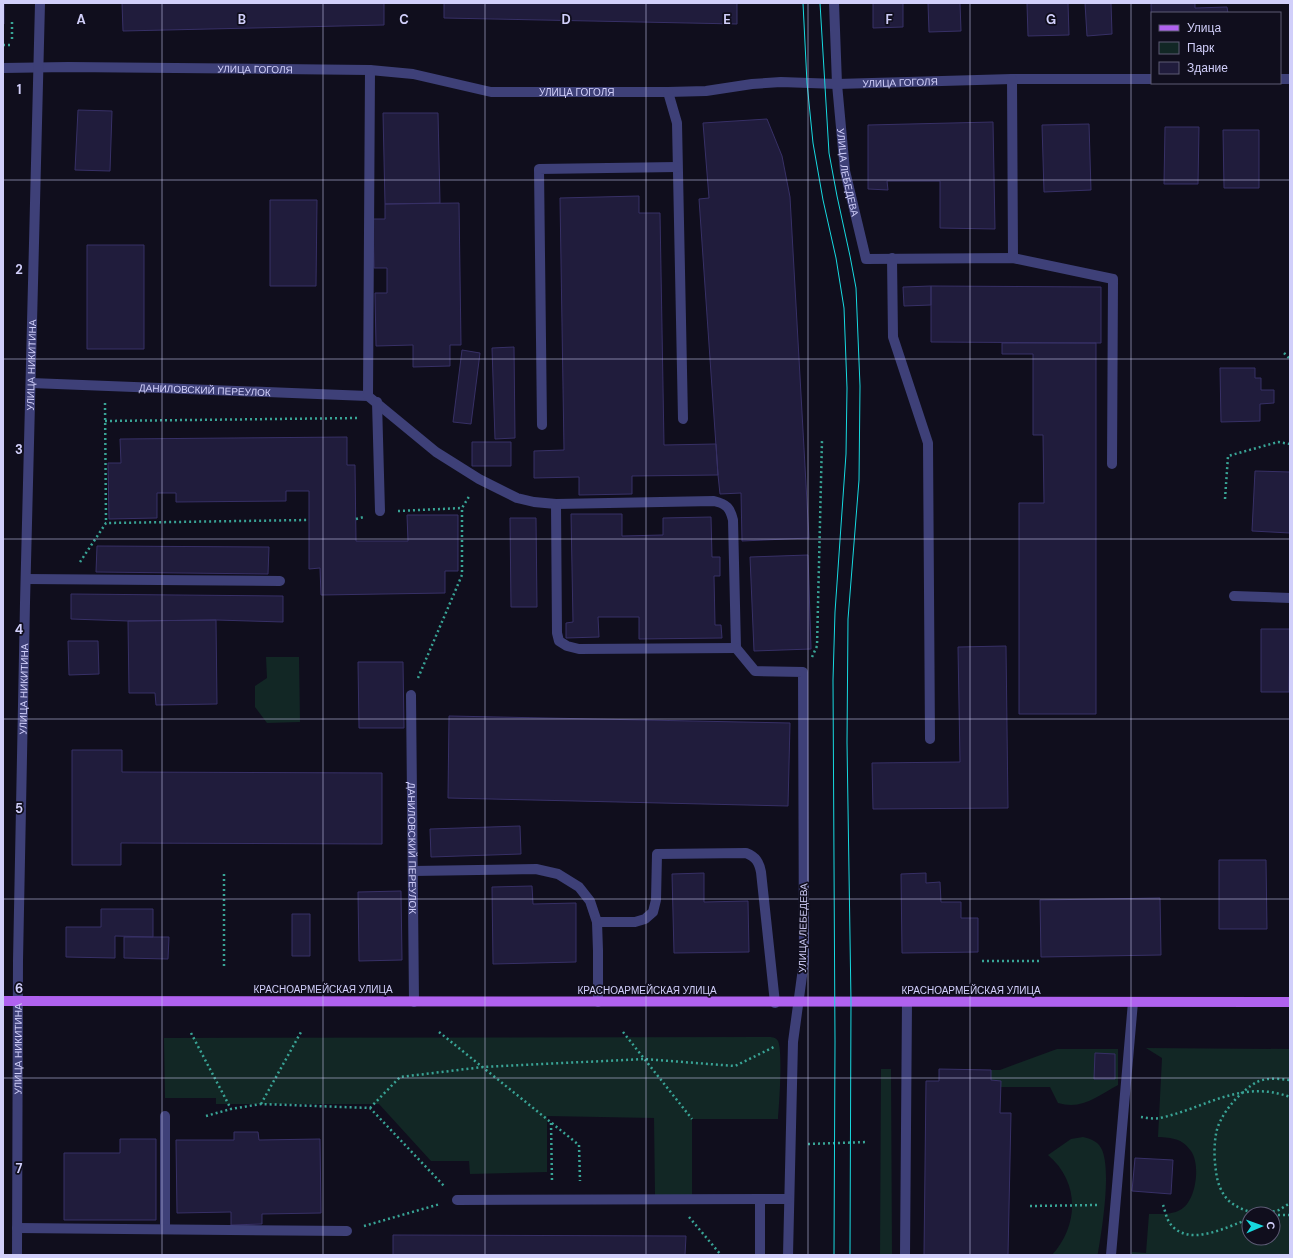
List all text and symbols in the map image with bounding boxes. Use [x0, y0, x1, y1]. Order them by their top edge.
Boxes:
text: A [76, 11, 86, 28]
text: B [238, 11, 246, 28]
text: C [399, 11, 409, 28]
text: D [561, 11, 571, 28]
text: E [723, 11, 731, 28]
text: F [885, 11, 893, 28]
text: G [1046, 11, 1056, 28]
legend [1151, 12, 1281, 84]
text: Улица [1187, 20, 1221, 36]
text: Парк [1187, 40, 1215, 56]
text: Здание [1187, 60, 1228, 76]
street label: УЛИЦА ГОГОЛЯ [217, 62, 293, 76]
street label: УЛИЦА ГОГОЛЯ [862, 75, 938, 90]
text: 1 [17, 81, 21, 98]
street label: УЛИЦА ГОГОЛЯ [539, 86, 614, 99]
street label: УЛИЦА ЛЕБЕДЕВА [835, 127, 862, 218]
text: 2 [15, 261, 23, 278]
street label: УЛИЦА НИКИТИНА [23, 319, 39, 411]
street label: ДАНИЛОВСКИЙ ПЕРЕУЛОК [139, 381, 271, 399]
text: 3 [15, 441, 23, 458]
text: 4 [15, 621, 23, 638]
street label: УЛИЦА НИКИТИНА [16, 643, 31, 735]
street label: ДАНИЛОВСКИЙ ПЕРЕУЛОК [405, 782, 420, 914]
text: 5 [15, 800, 23, 817]
street label: УЛИЦА ЛЕБЕДЕВА [796, 883, 810, 973]
text: 6 [15, 980, 23, 997]
street label: КРАСНОАРМЕЙСКАЯ УЛИЦА [253, 983, 393, 996]
street label: КРАСНОАРМЕЙСКАЯ УЛИЦА [577, 984, 717, 997]
street label: КРАСНОАРМЕЙСКАЯ УЛИЦА [901, 984, 1041, 997]
street label: УЛИЦА НИКИТИНА [11, 1003, 24, 1095]
text: 7 [16, 1160, 23, 1177]
north arrow [1241, 1206, 1281, 1246]
text: С [1264, 1221, 1278, 1230]

